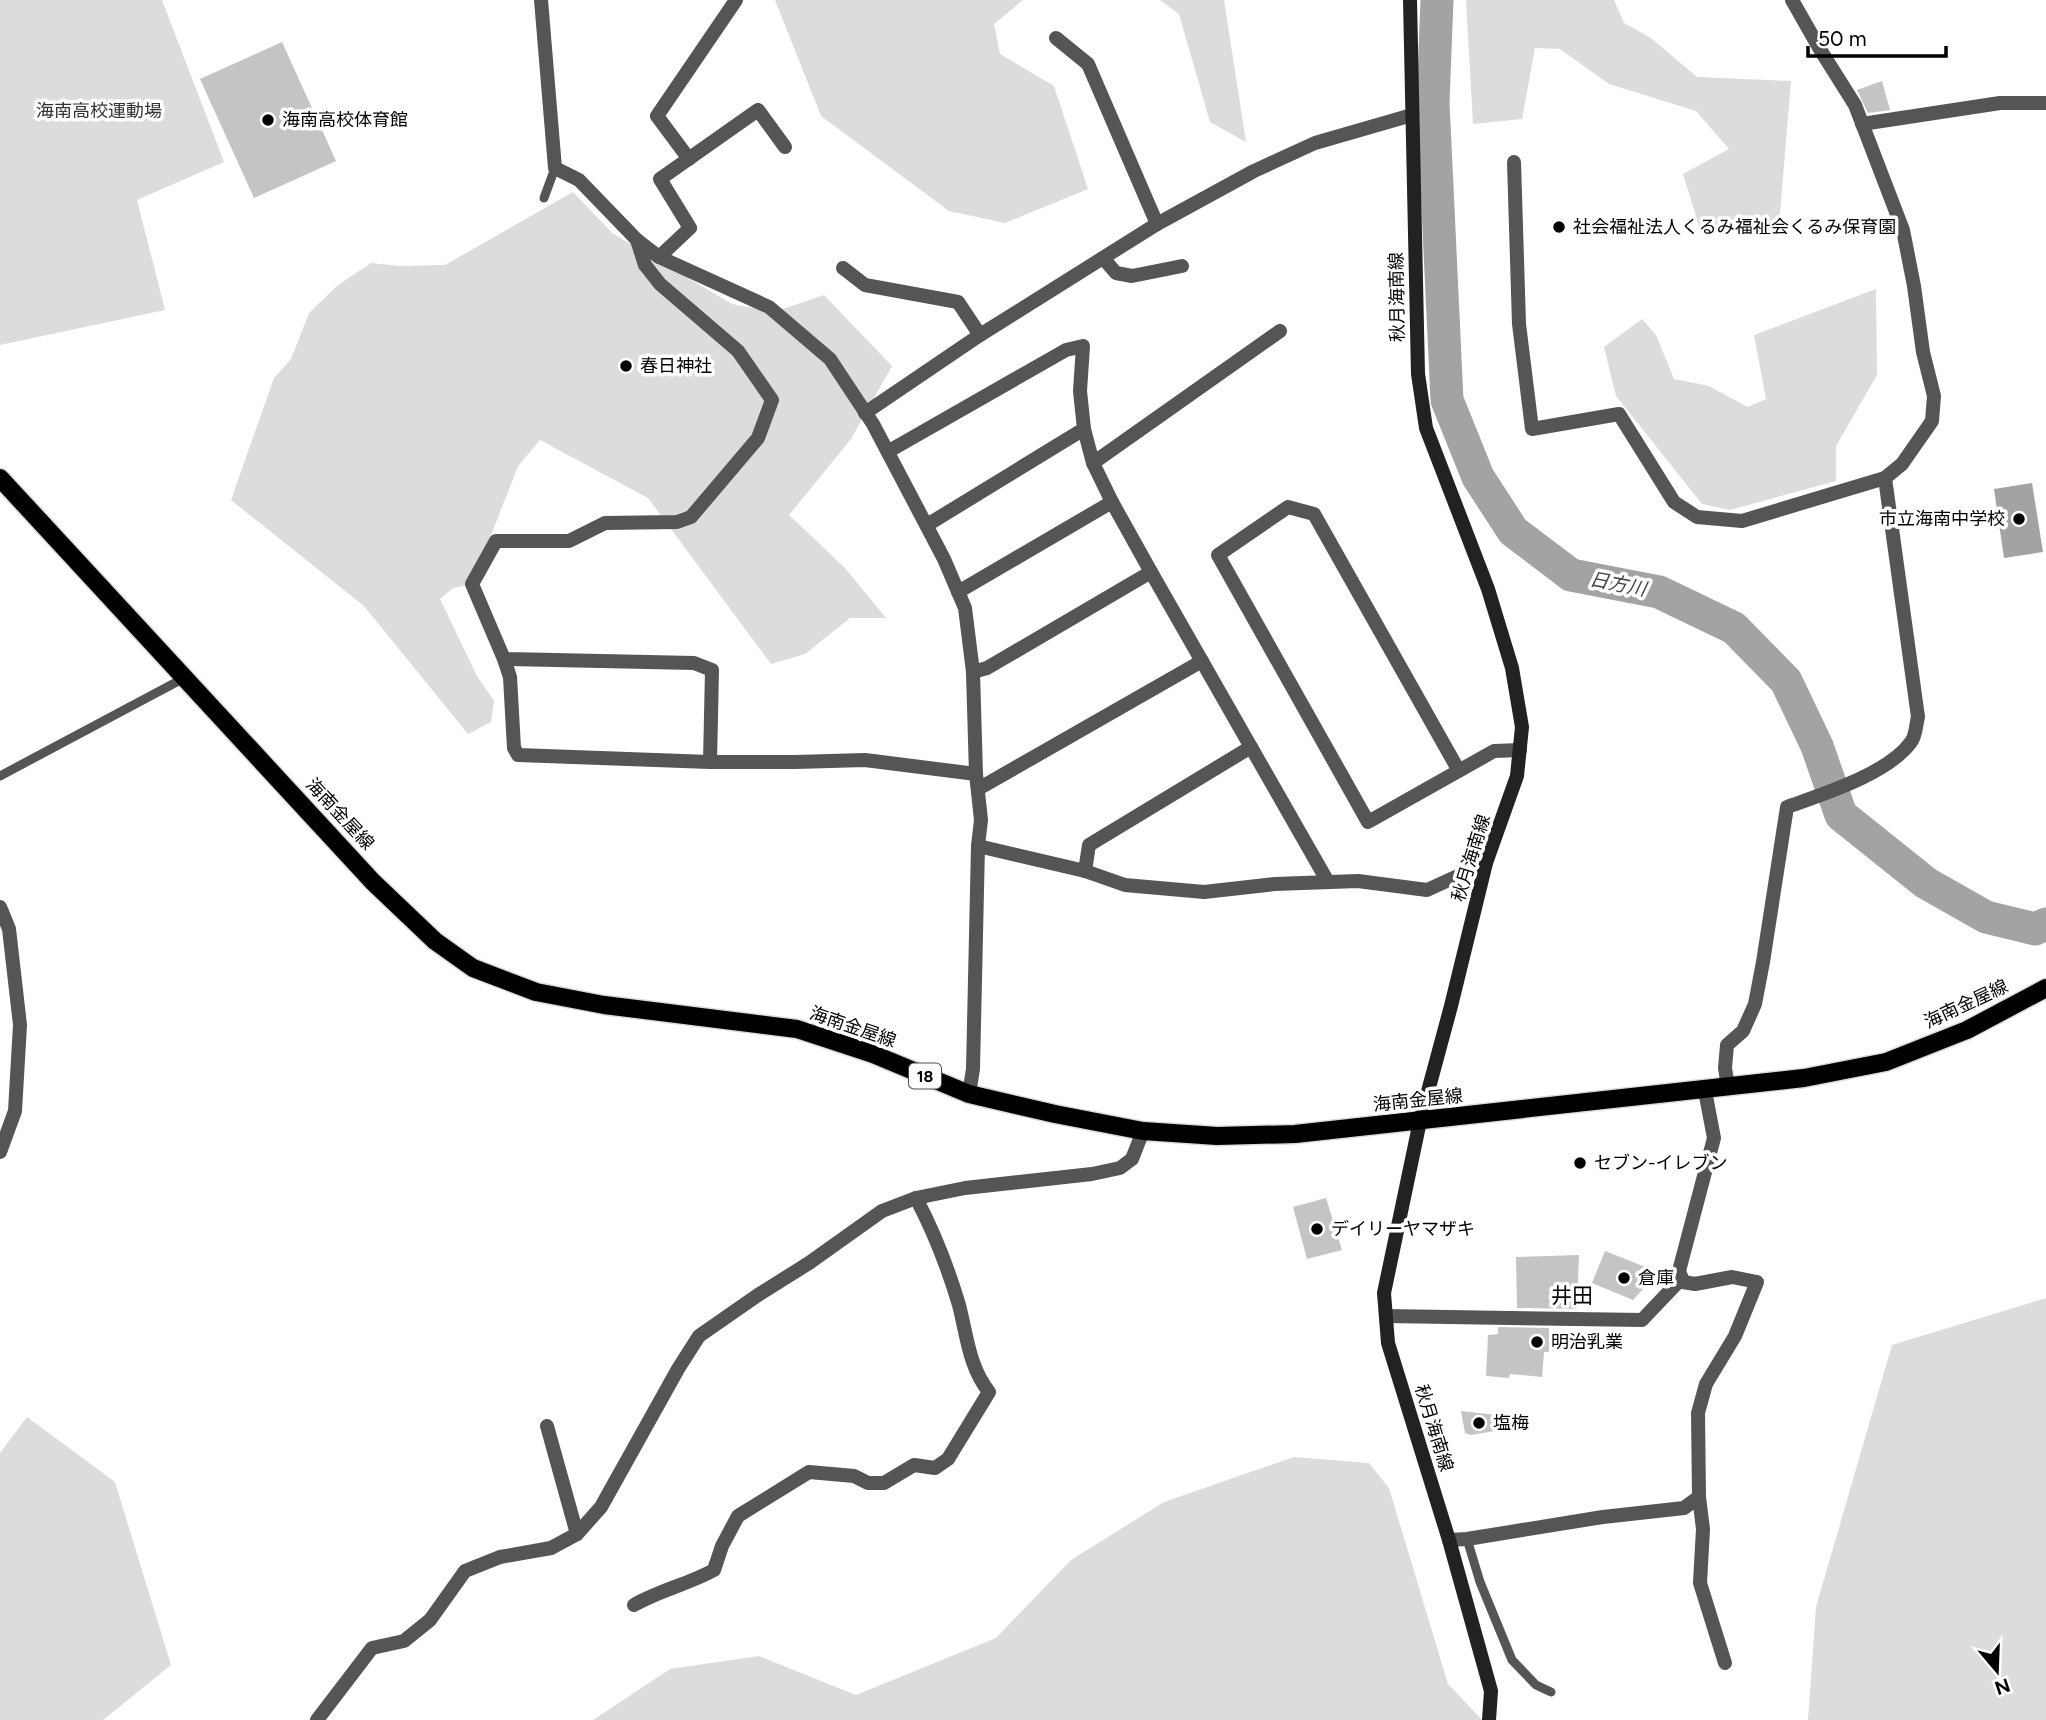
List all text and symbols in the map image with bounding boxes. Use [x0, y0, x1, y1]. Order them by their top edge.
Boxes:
scale bar [1808, 14, 1946, 58]
text: 50 m [1818, 26, 1867, 51]
park label: 海南高校運動場 [36, 100, 162, 122]
place label: 海南高校体育館 [282, 109, 408, 131]
marker: 海南高校体育館 [260, 112, 276, 128]
place label: 社会福祉法人くるみ福祉会くるみ保育園 [1573, 216, 1896, 238]
marker: 社会福祉法人くるみ福祉会くるみ保育園 [1551, 219, 1567, 235]
street label: 秋月海南線 [1385, 252, 1409, 342]
place label: 春日神社 [640, 355, 712, 377]
marker: 春日神社 [618, 358, 634, 374]
place label: 市立海南中学校 [1879, 508, 2005, 530]
marker: 市立海南中学校 [2011, 511, 2027, 527]
water label: 日方川 [1588, 567, 1650, 601]
street label: 海南金屋線 [301, 774, 379, 854]
street label: 秋月海南線 [1447, 812, 1495, 904]
street label: 海南金屋線 [1921, 975, 2011, 1033]
street label: 海南金屋線 [807, 1002, 899, 1052]
road number: 18 [909, 1064, 941, 1088]
street label: 海南金屋線 [1372, 1084, 1464, 1116]
place label: セブン-イレブン [1594, 1152, 1728, 1174]
marker: セブン-イレブン [1572, 1155, 1588, 1171]
place label: デイリーヤマザキ [1331, 1218, 1475, 1240]
marker: デイリーヤマザキ [1309, 1221, 1325, 1237]
place label: 倉庫 [1638, 1267, 1674, 1289]
marker: 倉庫 [1616, 1270, 1632, 1286]
district label: 井田 [1551, 1283, 1593, 1308]
place label: 明治乳業 [1551, 1331, 1623, 1353]
marker: 明治乳業 [1529, 1334, 1545, 1350]
street label: 秋月海南線 [1410, 1382, 1458, 1474]
place label: 塩梅 [1493, 1412, 1529, 1434]
marker: 塩梅 [1471, 1415, 1487, 1431]
north arrow [1962, 1636, 2032, 1706]
text: N [1992, 1673, 2013, 1700]

